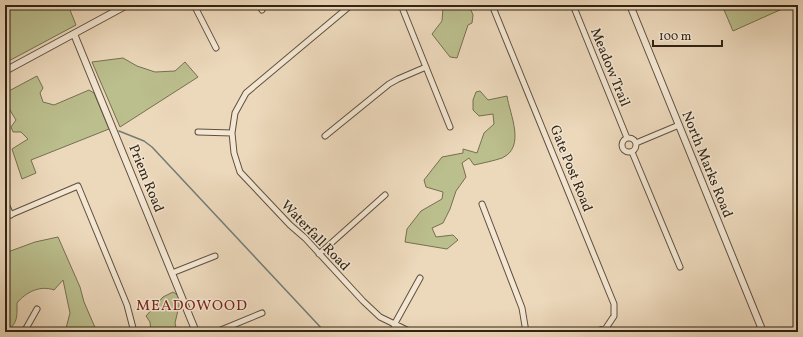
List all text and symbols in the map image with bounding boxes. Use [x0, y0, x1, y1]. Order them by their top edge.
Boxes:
scale bar [653, 22, 722, 48]
street label: Meadow Trail [585, 25, 634, 110]
text: 100 m [659, 29, 692, 45]
street label: North Marks Road [677, 108, 737, 221]
street label: Gate Post Road [545, 122, 597, 215]
street label: Priem Road [123, 142, 168, 215]
street label: Waterfall Road [276, 196, 354, 276]
district label: MEADOWOOD [136, 296, 248, 317]

